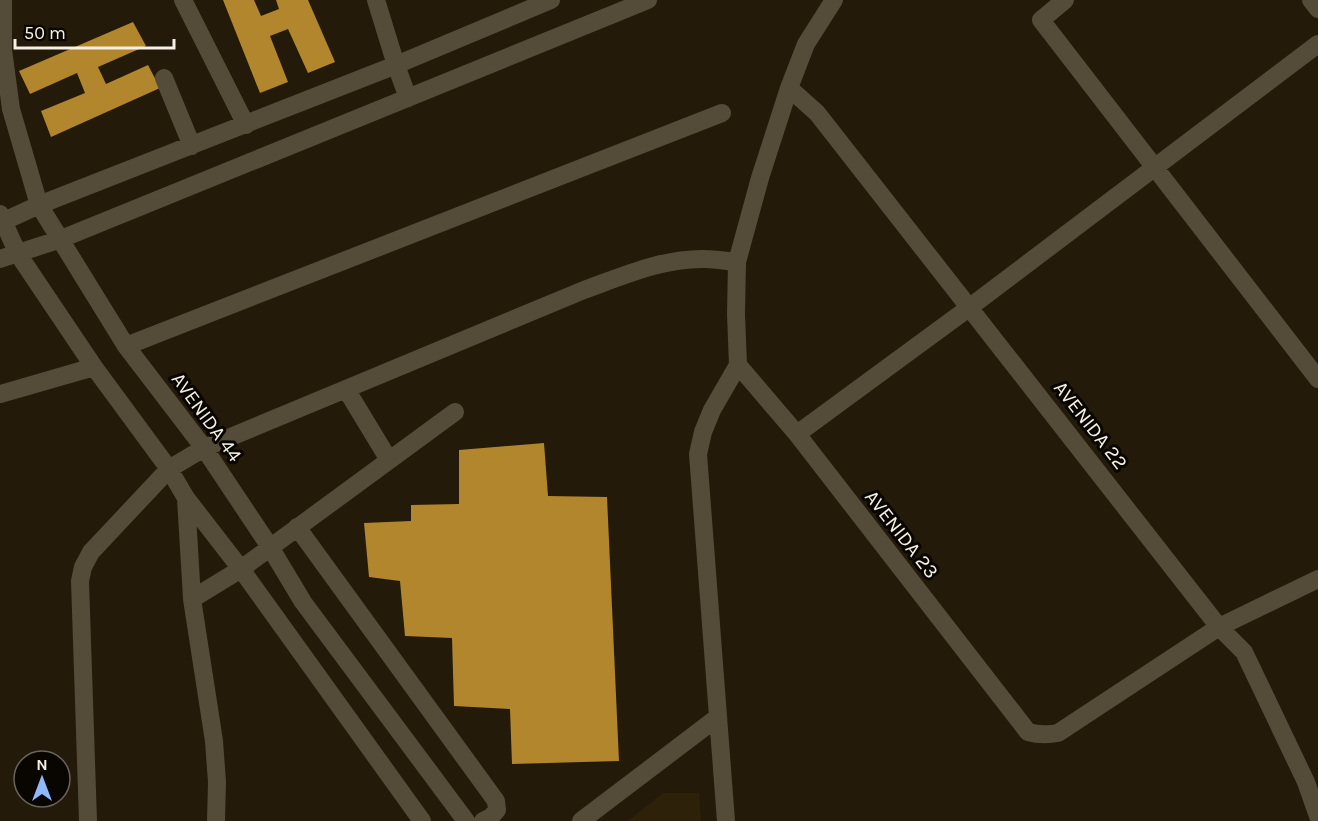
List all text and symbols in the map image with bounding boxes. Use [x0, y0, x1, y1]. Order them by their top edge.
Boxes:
scale bar [15, 12, 174, 50]
text: 50 m [24, 22, 66, 44]
street label: AVENIDA 44 [167, 368, 247, 466]
street label: AVENIDA 22 [1049, 377, 1132, 474]
street label: AVENIDA 23 [860, 486, 943, 583]
north arrow [12, 749, 72, 809]
text: N [36, 755, 48, 774]

